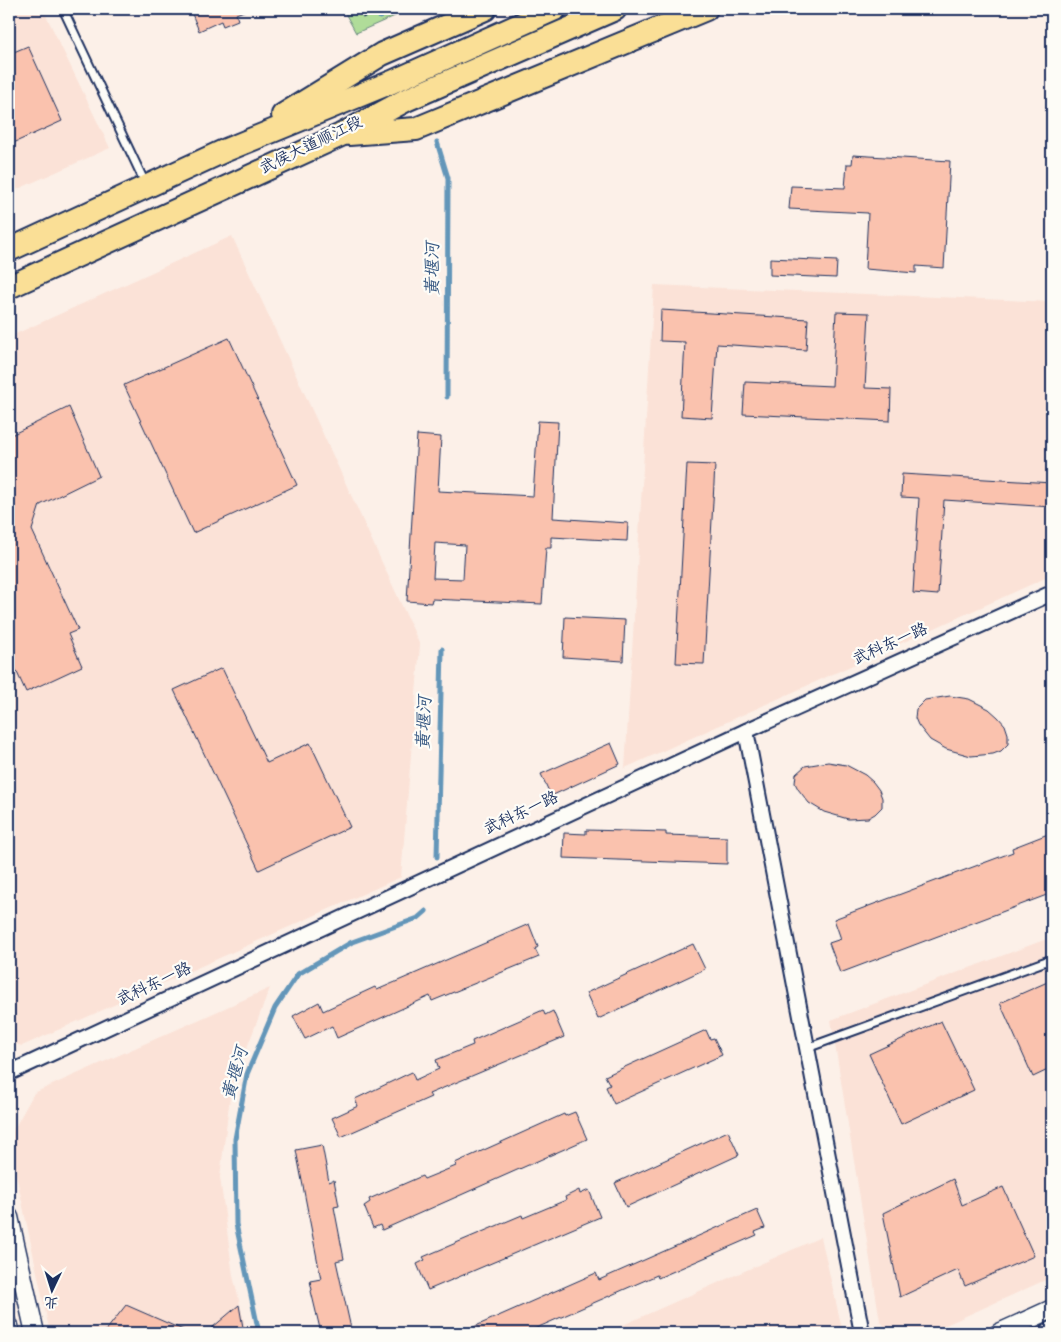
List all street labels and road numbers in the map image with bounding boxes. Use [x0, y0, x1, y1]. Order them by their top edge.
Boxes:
street label: 武侯大道顺江段 [257, 113, 367, 180]
street label: 武科东一路 [850, 619, 931, 671]
street label: 武科东一路 [481, 788, 562, 841]
street label: 武科东一路 [114, 959, 195, 1012]

